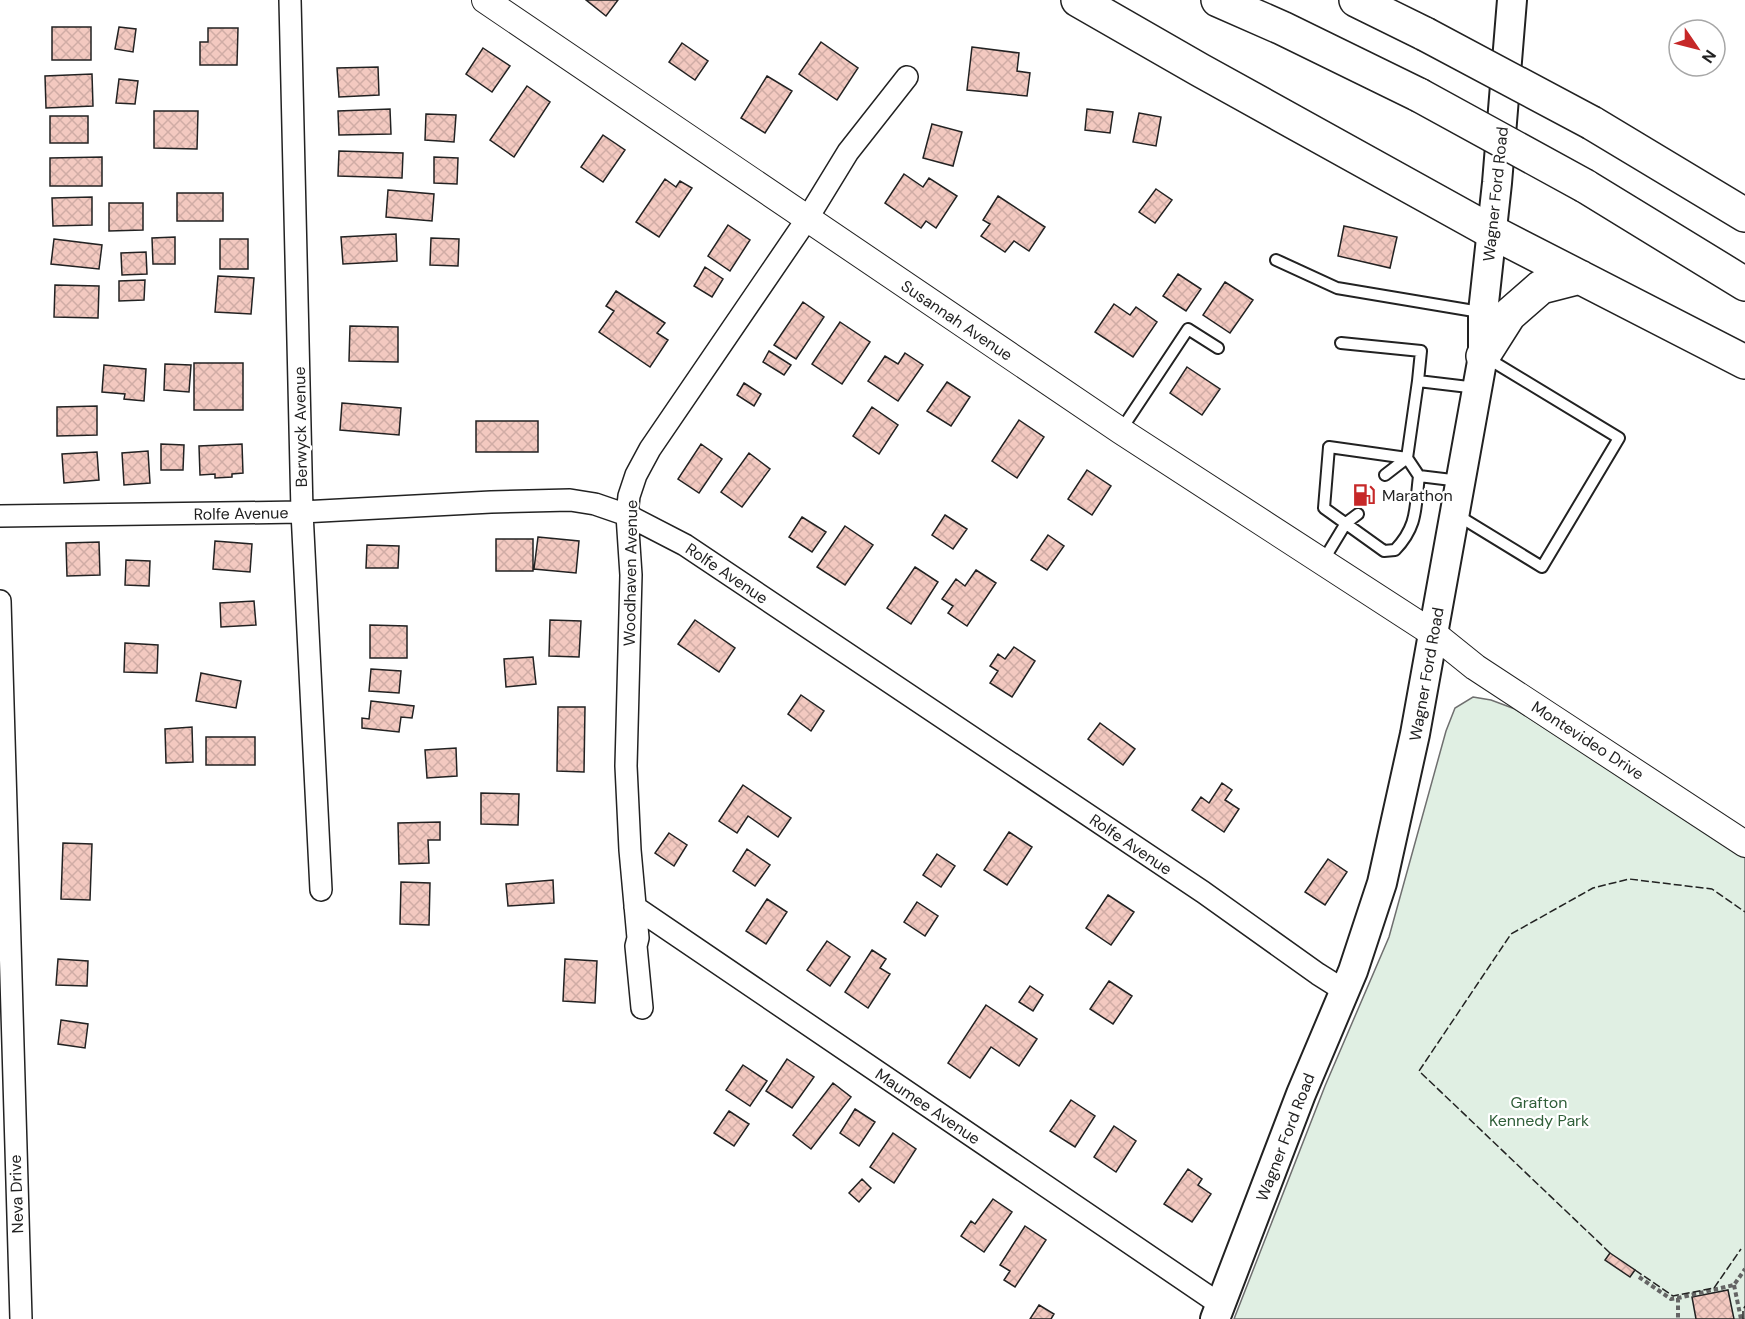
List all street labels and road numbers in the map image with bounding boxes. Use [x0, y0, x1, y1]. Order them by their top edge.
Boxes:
street label: Wagner Ford Road [1478, 125, 1513, 263]
street label: Susannah Avenue [897, 275, 1017, 365]
street label: Berwyck Avenue [289, 366, 312, 488]
street label: Woodhaven Avenue [619, 500, 642, 646]
street label: Rolfe Avenue [193, 502, 289, 525]
street label: Rolfe Avenue [682, 538, 772, 609]
street label: Wagner Ford Road [1404, 605, 1449, 743]
street label: Montevideo Drive [1528, 696, 1648, 785]
street label: Rolfe Avenue [1086, 809, 1176, 880]
street label: Maumee Avenue [871, 1063, 984, 1149]
street label: Wagner Ford Road [1251, 1070, 1320, 1204]
street label: Neva Drive [5, 1154, 28, 1234]

